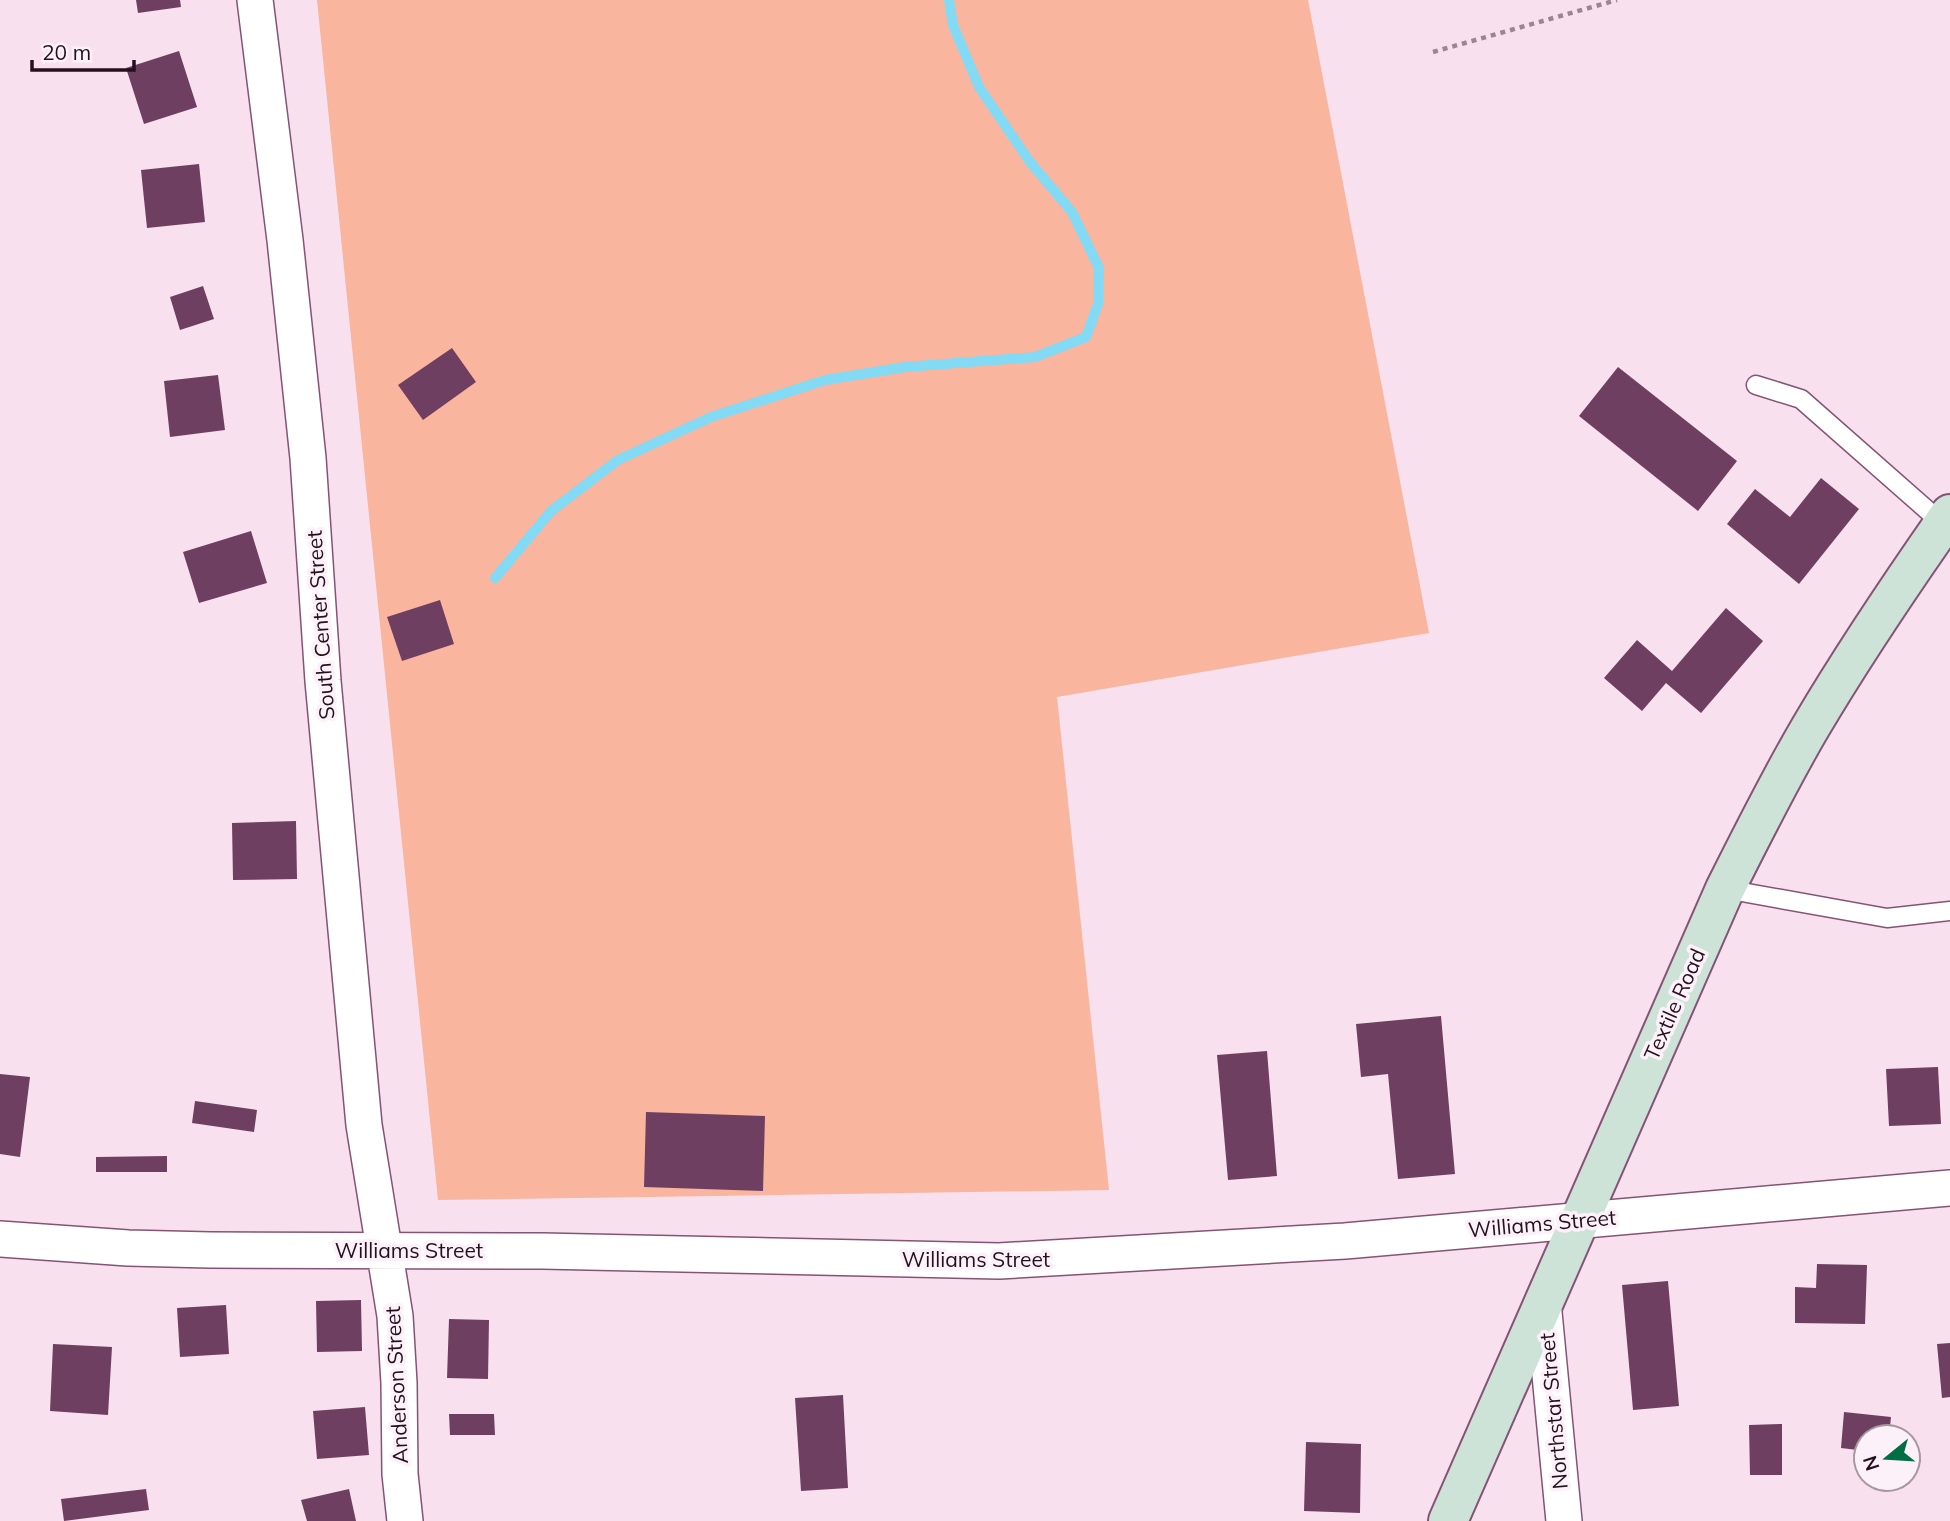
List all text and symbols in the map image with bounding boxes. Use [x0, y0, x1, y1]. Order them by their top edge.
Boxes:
scale bar [32, 28, 133, 72]
text: 20 m [42, 39, 91, 65]
street label: South Center Street [300, 530, 340, 720]
street label: Textile Road [1638, 944, 1710, 1064]
street label: Williams Street [1467, 1204, 1617, 1242]
street label: Williams Street [335, 1237, 483, 1263]
street label: Williams Street [902, 1246, 1050, 1272]
street label: Anderson Street [379, 1306, 413, 1464]
street label: Northstar Street [1533, 1332, 1573, 1490]
north arrow [1852, 1423, 1922, 1493]
text: N [1857, 1453, 1884, 1474]

